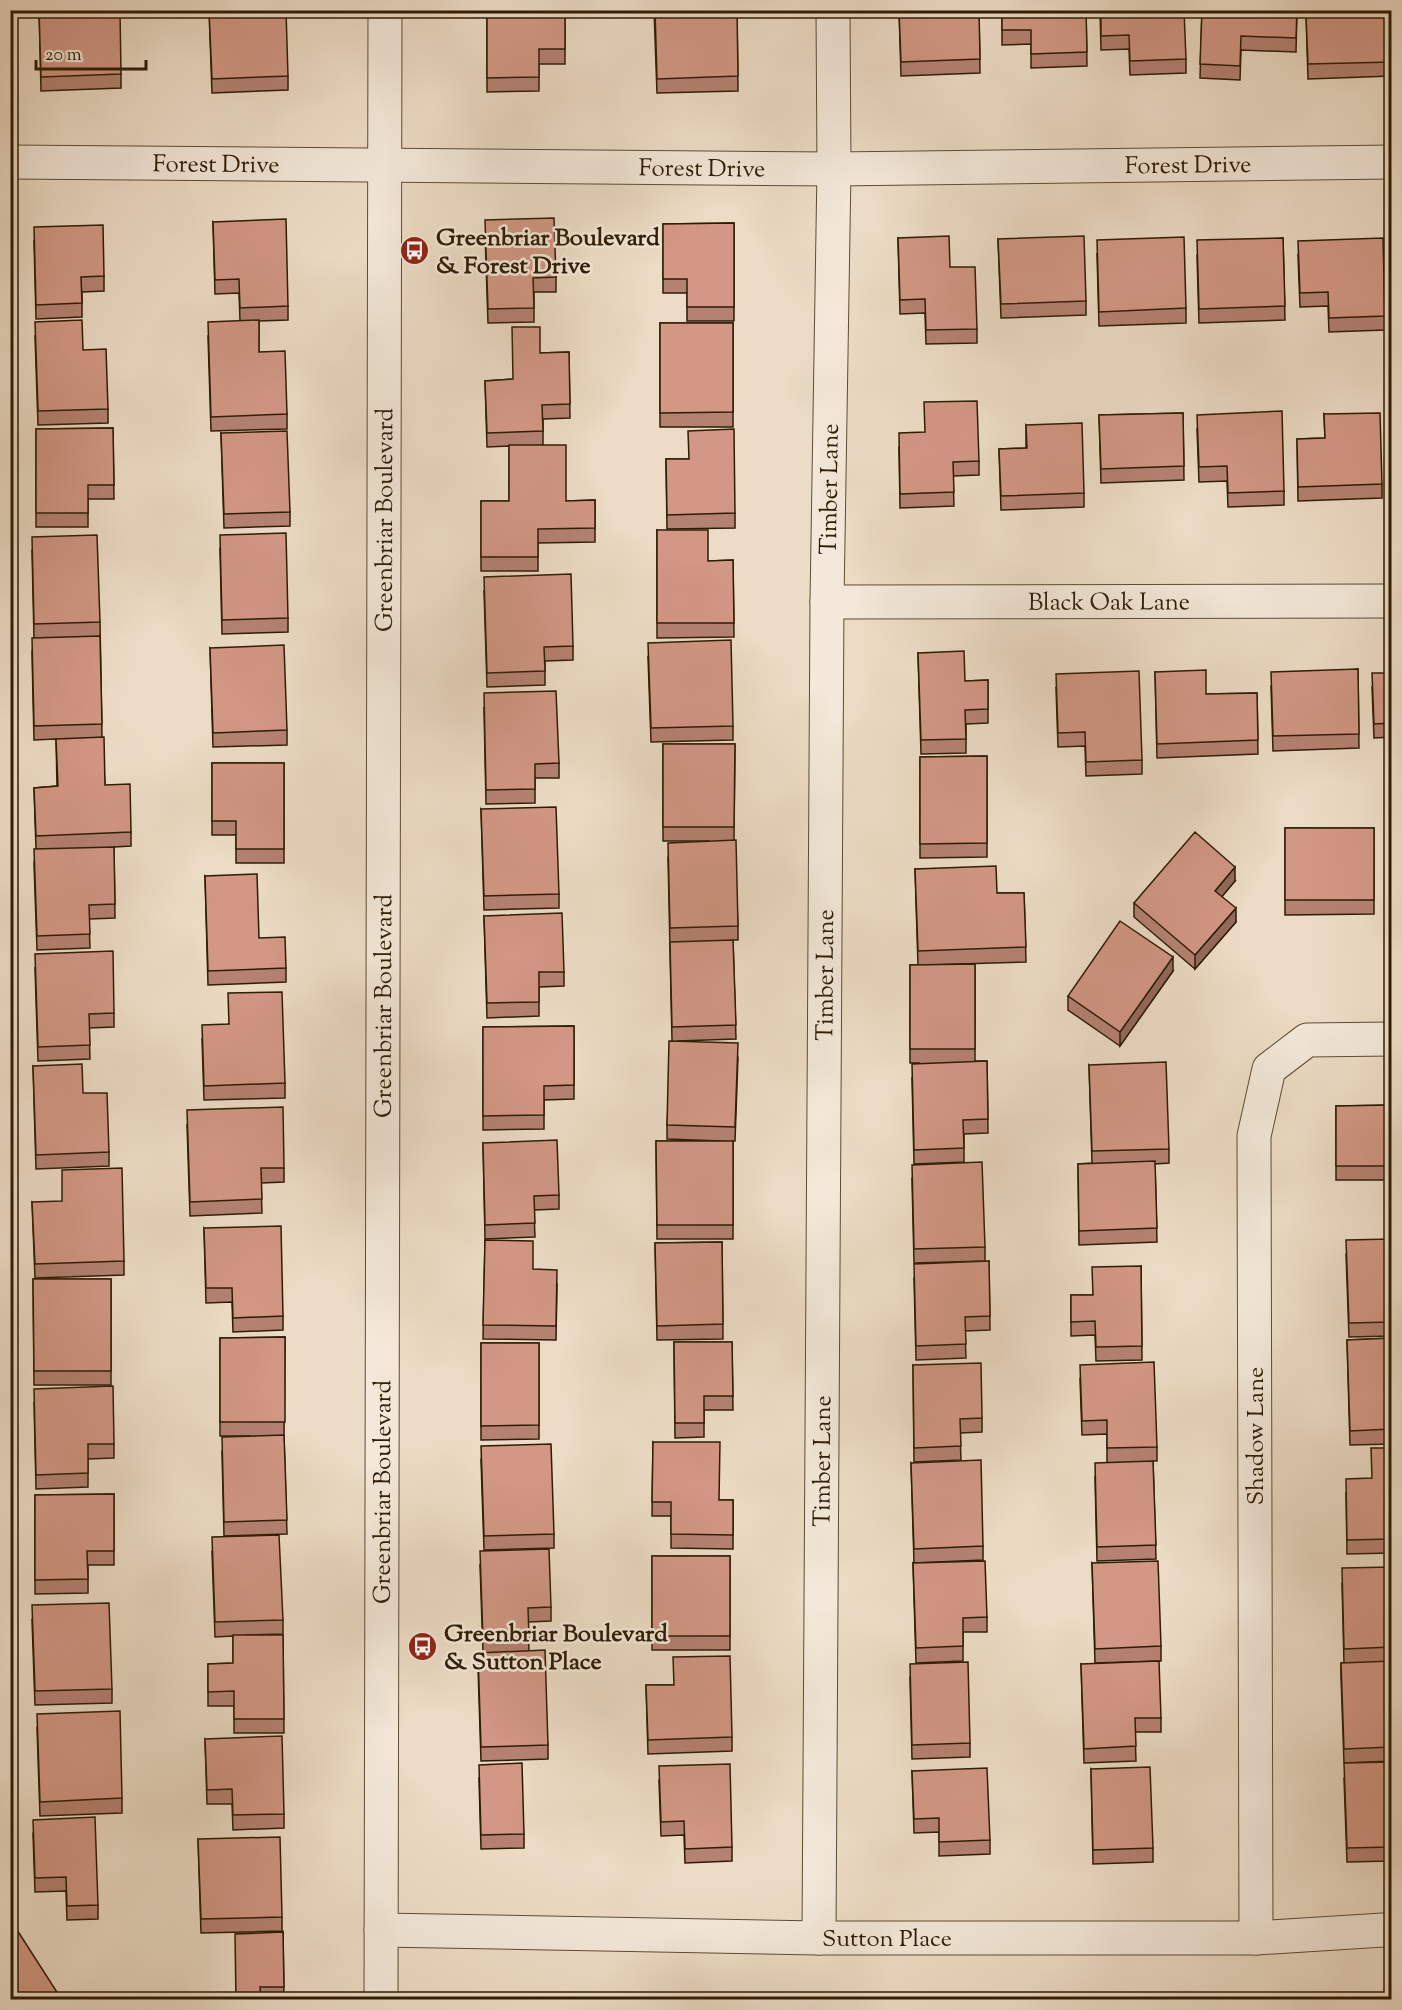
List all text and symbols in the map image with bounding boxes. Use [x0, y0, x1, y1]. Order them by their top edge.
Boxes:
scale bar [36, 33, 146, 71]
text: 20 m [45, 43, 82, 69]
street label: Forest Drive [152, 148, 280, 183]
street label: Forest Drive [1124, 149, 1252, 184]
street label: Forest Drive [638, 152, 766, 187]
place label: Greenbriar Boulevard & Forest Drive [436, 222, 660, 284]
bus stop icon: Greenbriar Boulevard & Forest Drive [399, 235, 431, 267]
street label: Greenbriar Boulevard [369, 408, 403, 632]
street label: Timber Lane [813, 423, 849, 555]
street label: Black Oak Lane [1028, 586, 1190, 621]
street label: Greenbriar Boulevard [368, 894, 402, 1118]
street label: Timber Lane [809, 909, 844, 1041]
street label: Shadow Lane [1240, 1367, 1274, 1505]
street label: Greenbriar Boulevard [367, 1380, 401, 1604]
street label: Timber Lane [806, 1395, 841, 1527]
place label: Greenbriar Boulevard & Sutton Place [444, 1618, 668, 1680]
bus stop icon: Greenbriar Boulevard & Sutton Place [407, 1631, 439, 1663]
street label: Sutton Place [822, 1923, 952, 1957]

